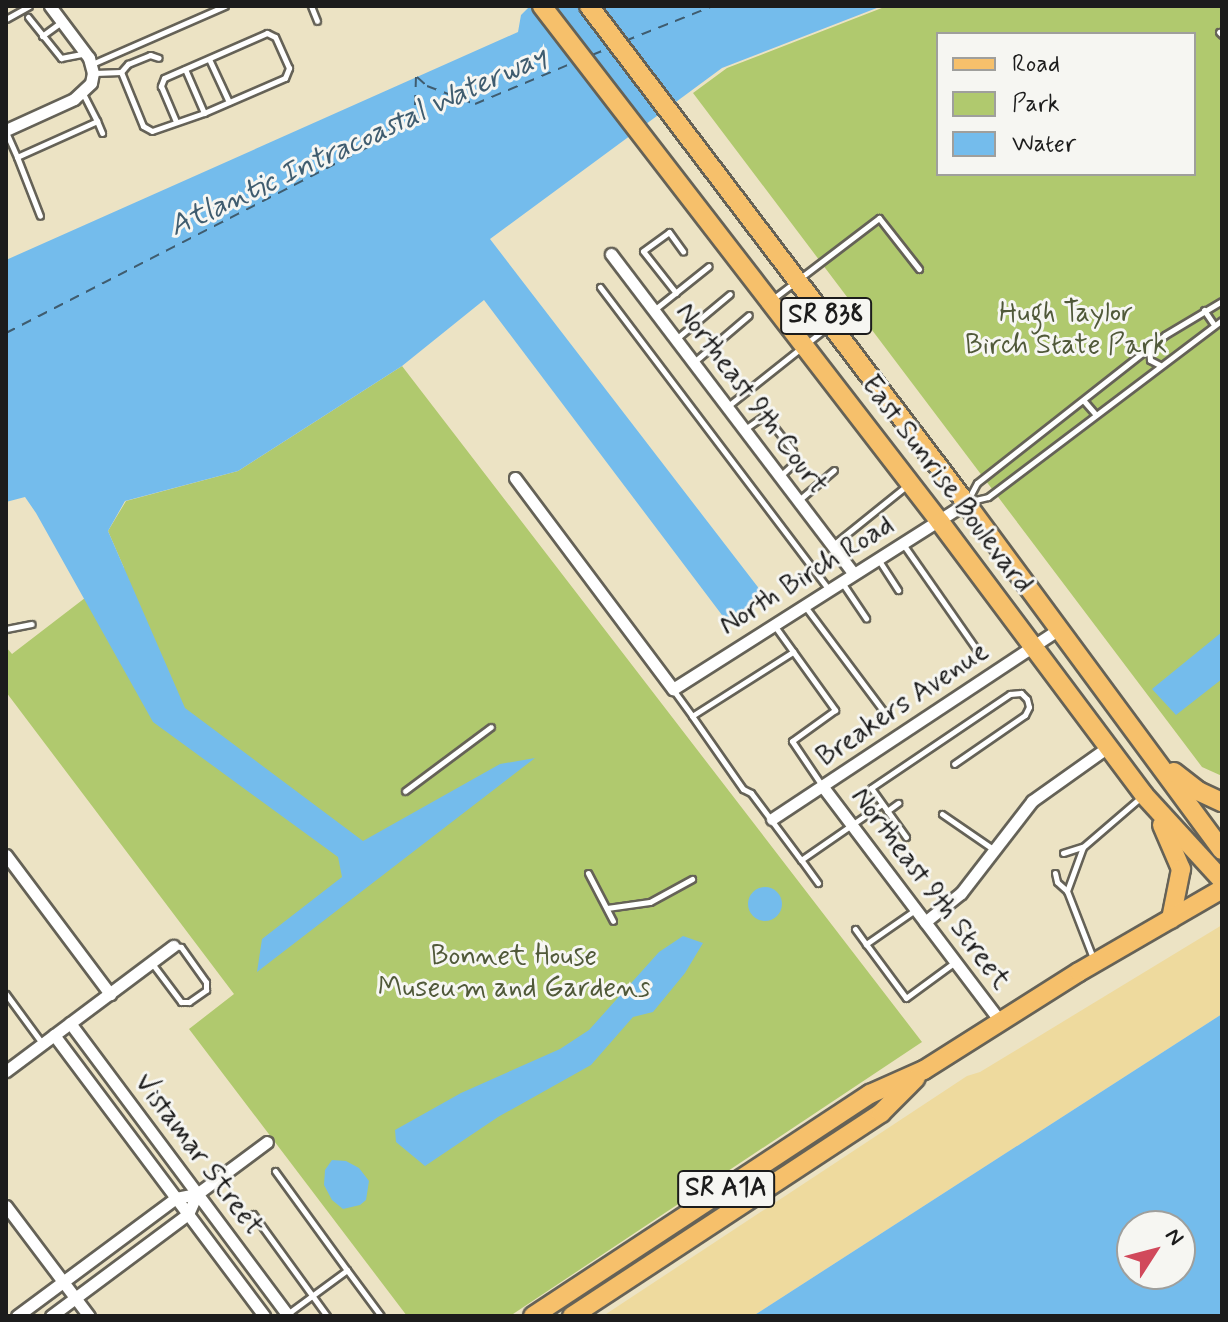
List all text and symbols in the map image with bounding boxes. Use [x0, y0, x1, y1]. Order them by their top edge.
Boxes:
legend [936, 32, 1196, 176]
water label: Atlantic Intracoastal Waterway [162, 38, 554, 246]
text: Road [1012, 49, 1060, 80]
text: Park [1012, 89, 1060, 120]
text: Water [1012, 129, 1076, 160]
road number: SR 838 [780, 294, 872, 338]
street label: Northeast 9th Court [668, 296, 834, 502]
park label: Hugh Taylor Birch State Park [967, 297, 1165, 363]
street label: East Sunrise Boulevard [853, 369, 1039, 601]
street label: North Birch Road [714, 509, 900, 643]
street label: Breakers Avenue [810, 635, 996, 775]
street label: Northeast 9th Street [843, 781, 1017, 997]
park label: Bonnet House Museum and Gardens [382, 940, 646, 1006]
street label: Vistamar Street [127, 1068, 269, 1242]
road number: SR A1A [676, 1167, 776, 1211]
north arrow [1116, 1210, 1196, 1290]
text: N [1158, 1223, 1189, 1251]

